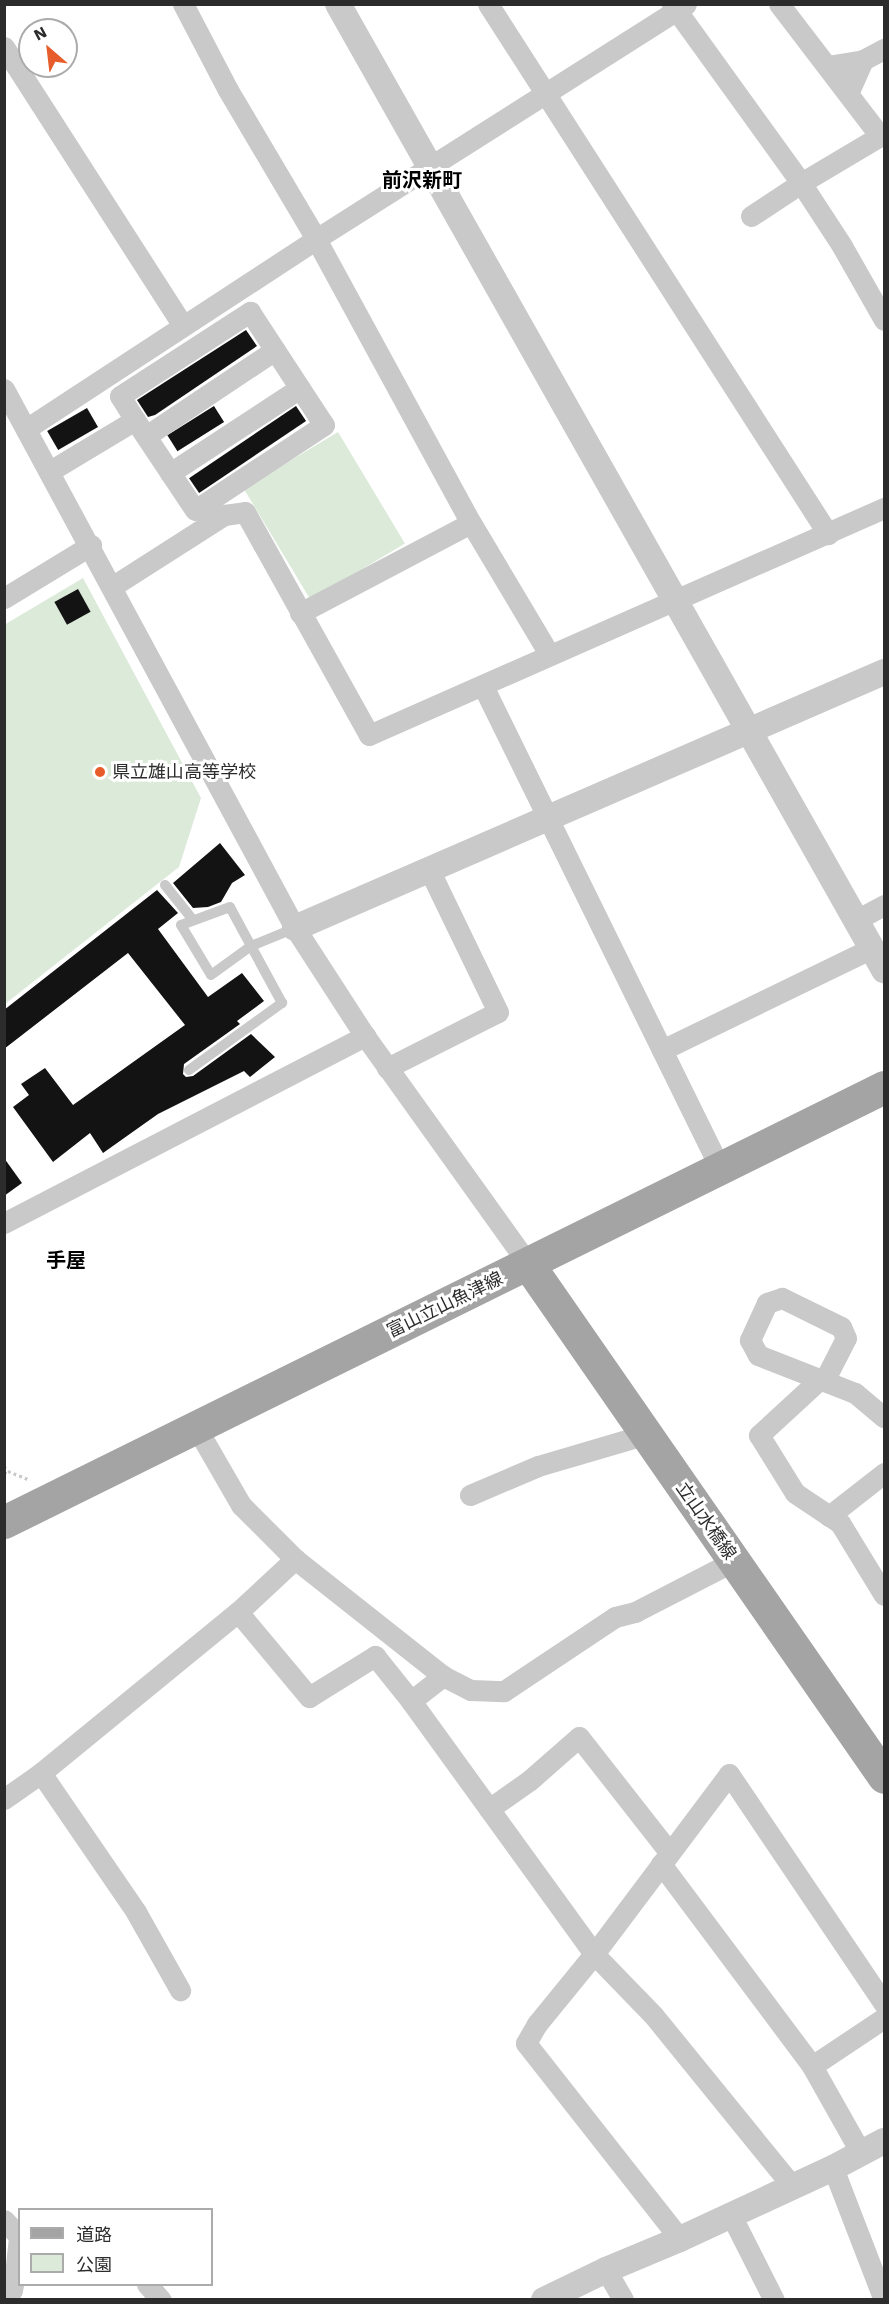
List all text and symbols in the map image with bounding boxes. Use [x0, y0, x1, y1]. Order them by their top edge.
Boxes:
north arrow [18, 18, 78, 78]
text: N [31, 22, 50, 45]
district label: 前沢新町 [382, 168, 462, 192]
place label: 県立雄山高等学校 [112, 761, 256, 783]
marker: 県立雄山高等学校 [93, 765, 107, 779]
district label: 手屋 [46, 1248, 86, 1272]
street label: 富山立山魚津線 [384, 1268, 506, 1342]
street label: 立山水橋線 [671, 1478, 741, 1564]
legend [18, 2208, 213, 2286]
text: 道路 [76, 2224, 112, 2245]
text: 公園 [76, 2254, 112, 2275]

